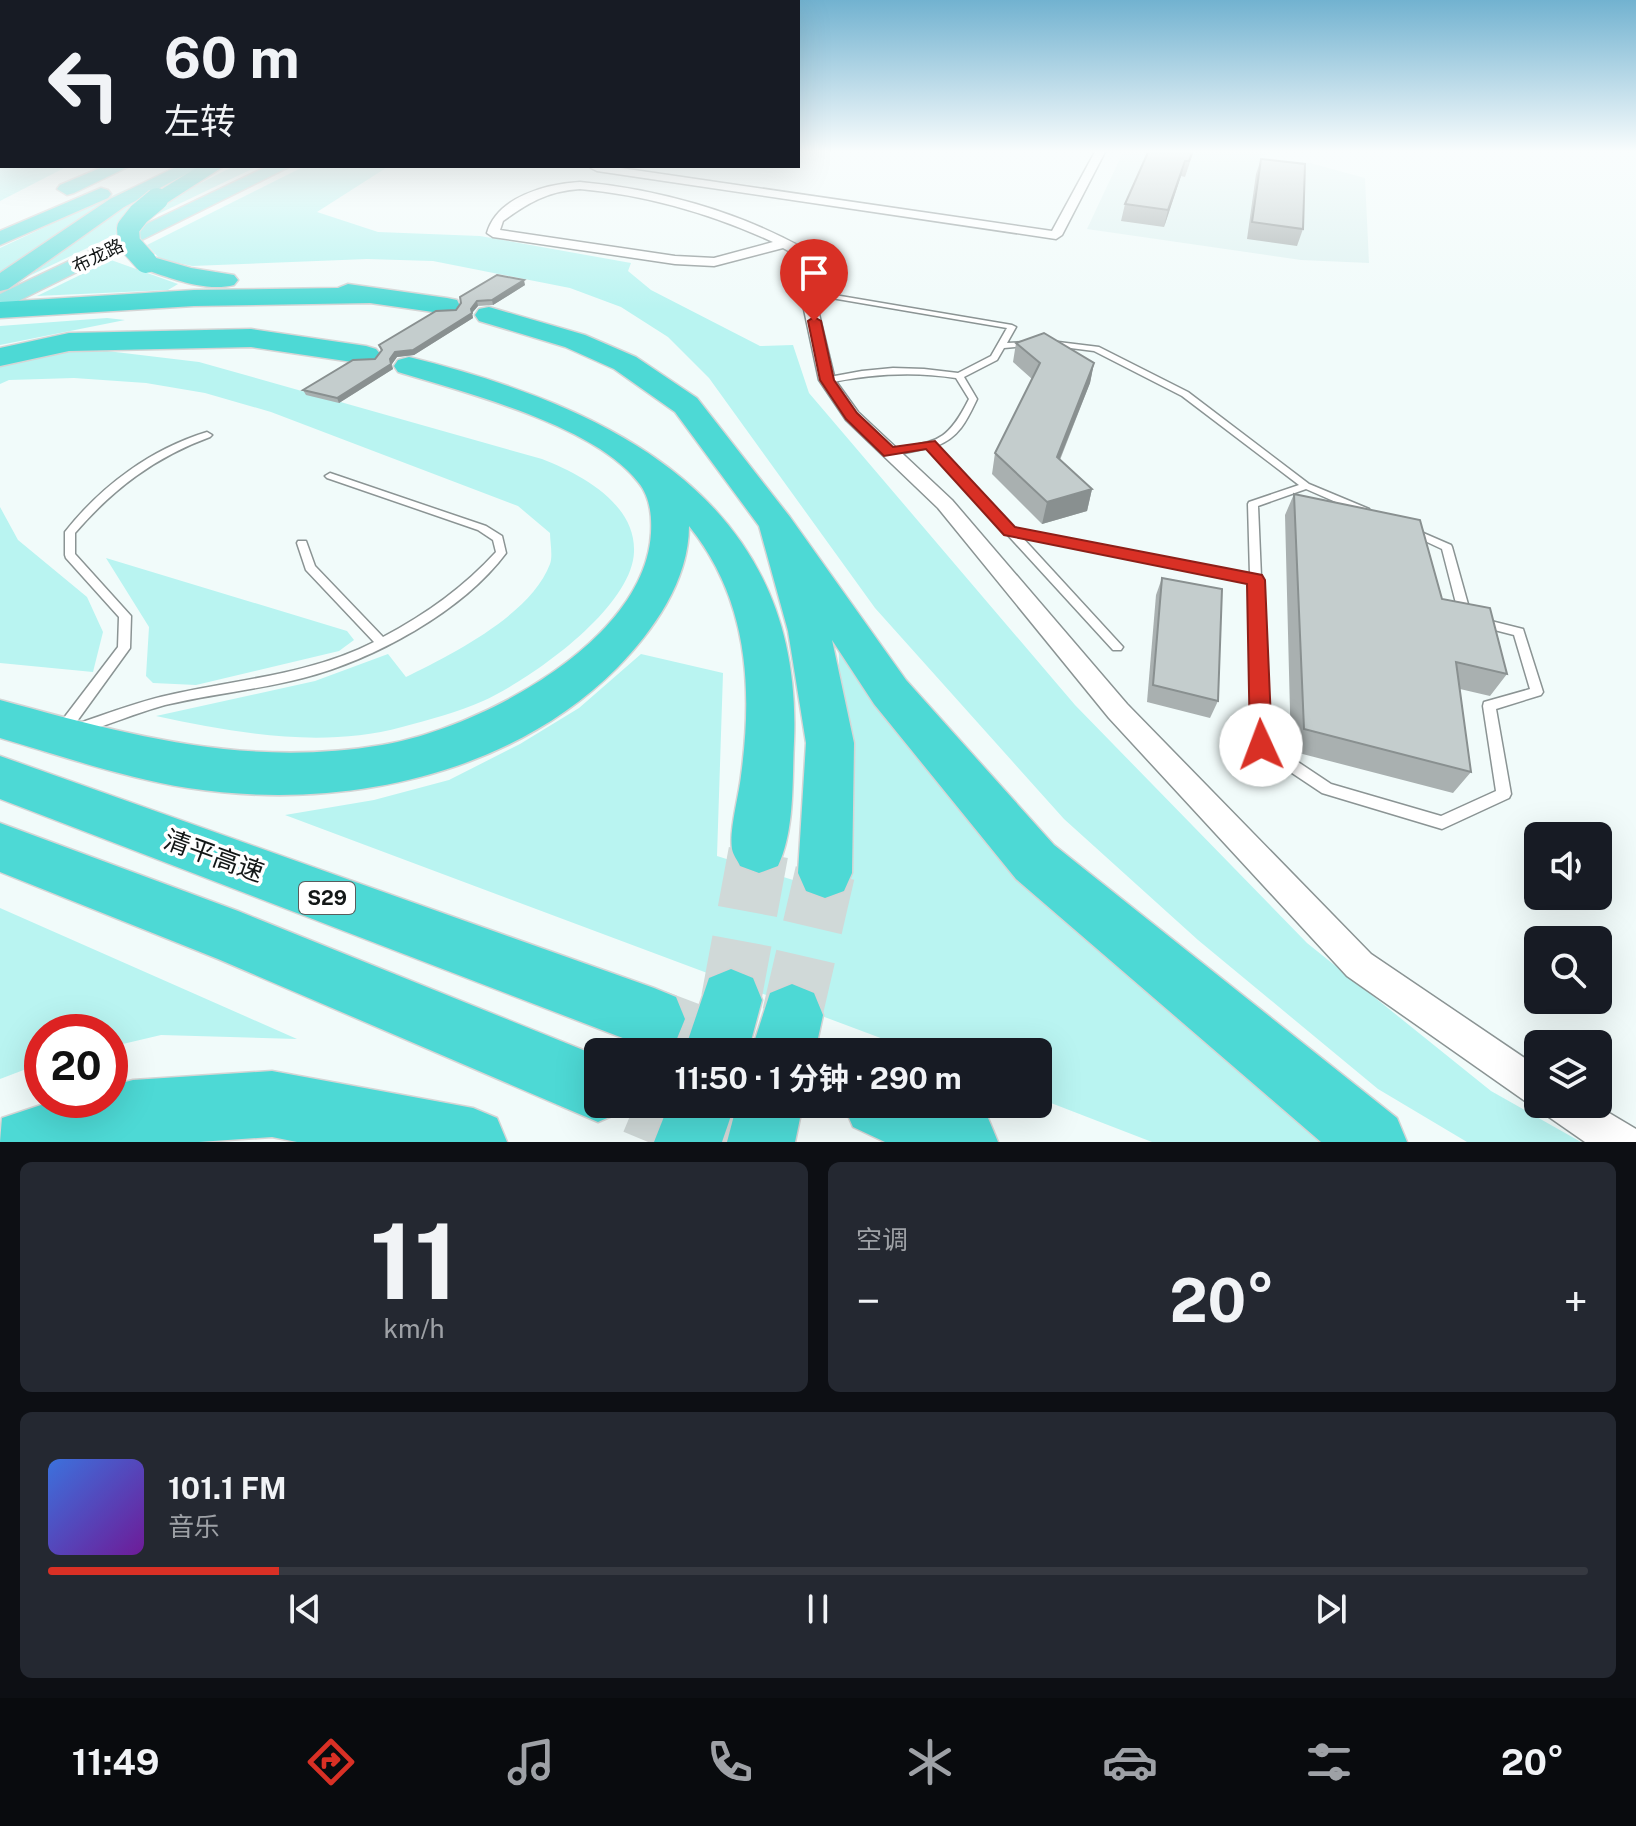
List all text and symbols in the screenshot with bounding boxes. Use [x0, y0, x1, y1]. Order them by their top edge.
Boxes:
text: 60 m [164, 25, 300, 91]
icon: left [32, 32, 136, 136]
text: 左转 [164, 100, 236, 142]
street label: 布龙路 [69, 234, 127, 277]
pin [780, 239, 848, 321]
icon: arrive [792, 251, 836, 295]
position arrow [1219, 703, 1303, 787]
map controls [1524, 822, 1612, 1118]
button: sound [1524, 822, 1612, 910]
street label: 清平高速 [160, 823, 268, 888]
road number: S29 [299, 882, 355, 914]
button: search [1524, 926, 1612, 1014]
speed limit sign: 20 [24, 1014, 128, 1118]
button: layers [1524, 1030, 1612, 1118]
text: 11:50 · 1 分钟 · 290 m [674, 1060, 962, 1096]
text: 11 [369, 1200, 459, 1322]
text: 空调 [856, 1224, 908, 1255]
text: 20° [1169, 1265, 1275, 1336]
text: − [856, 1275, 880, 1327]
text: + [1564, 1275, 1588, 1327]
text: km/h [383, 1313, 445, 1344]
text: 101.1 FM [168, 1470, 287, 1506]
text: 音乐 [168, 1511, 220, 1542]
icon: previous [283, 1587, 327, 1631]
icon: pause [796, 1587, 840, 1631]
icon: next [1309, 1587, 1353, 1631]
icon: directions [303, 1734, 359, 1790]
icon: music [503, 1734, 559, 1790]
icon: phone [702, 1734, 758, 1790]
icon: climate [902, 1734, 958, 1790]
icon: car [1102, 1734, 1158, 1790]
icon: filters [1301, 1734, 1357, 1790]
text: 11:49 [72, 1741, 160, 1783]
text: 20° [1501, 1741, 1564, 1783]

